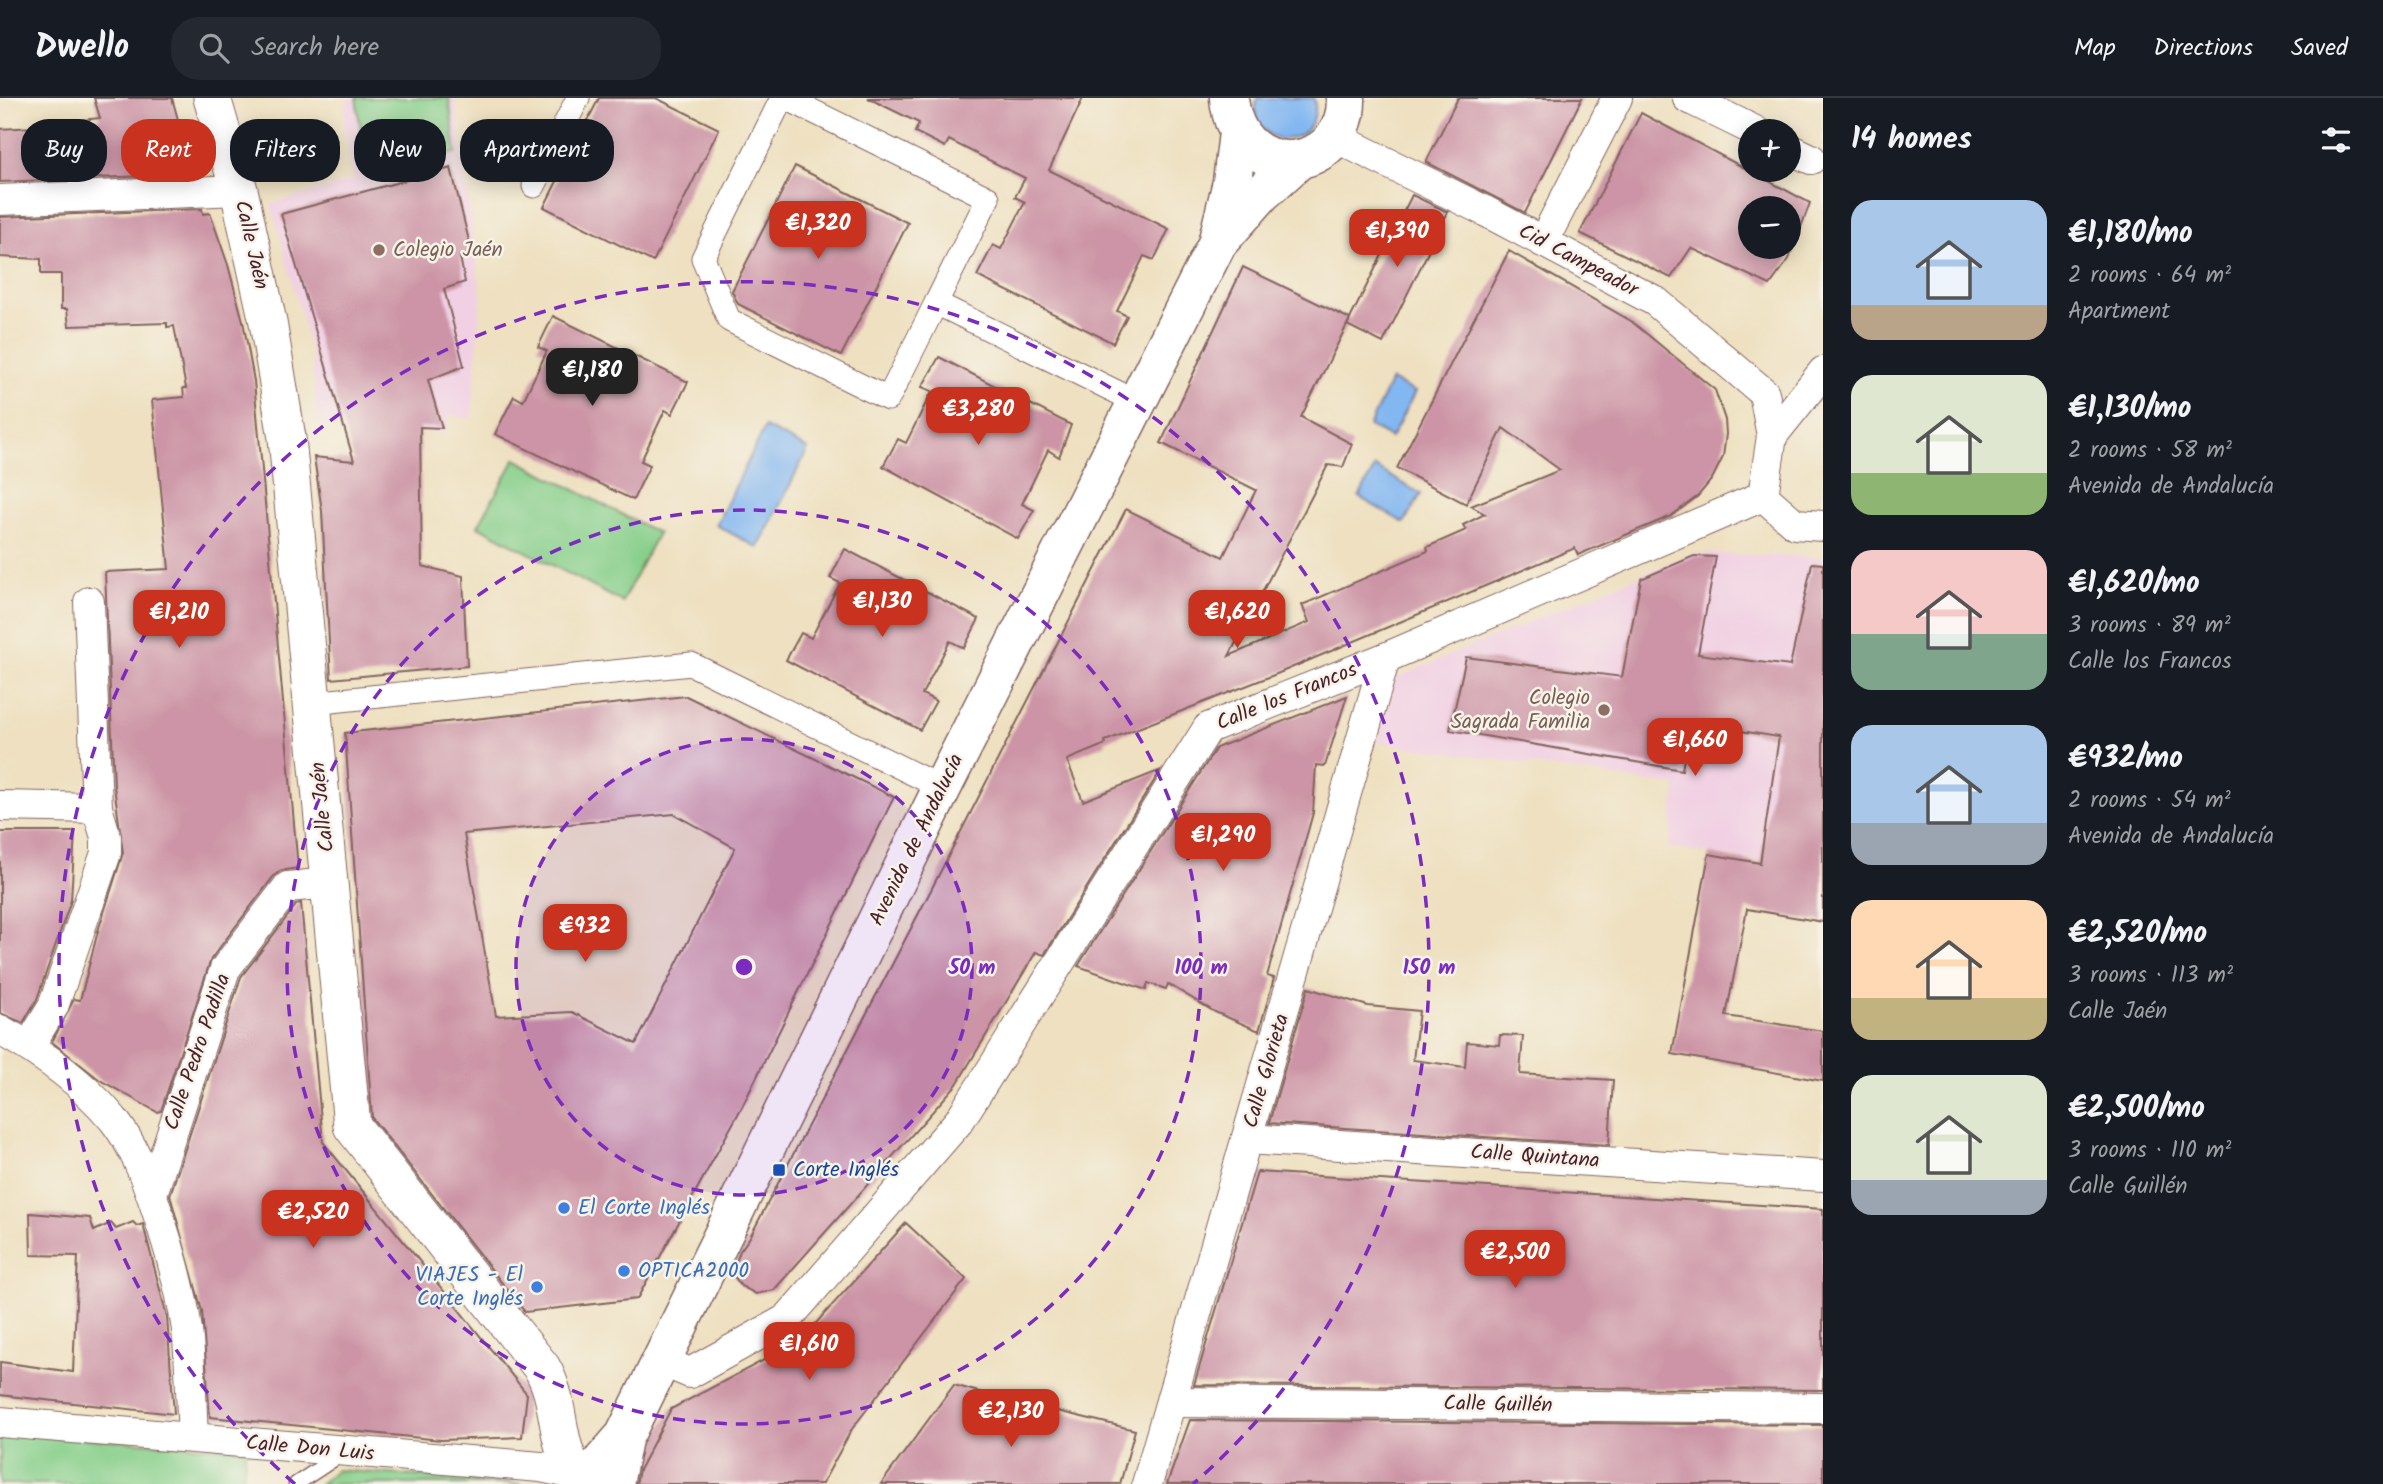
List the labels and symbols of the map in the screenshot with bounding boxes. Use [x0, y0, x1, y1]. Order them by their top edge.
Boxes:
street label: Calle Jaén [225, 197, 277, 293]
pin: €1,320 [761, 202, 875, 261]
pin: €1,390 [1340, 209, 1454, 269]
street label: Cid Campeador [1512, 215, 1645, 307]
place label: Colegio Jaén [393, 234, 503, 267]
marker: Colegio Jaén [371, 242, 387, 258]
pin: €1,180 [535, 348, 649, 408]
pin: €3,280 [921, 388, 1035, 447]
pin: €1,130 [825, 580, 939, 639]
pin: €1,210 [122, 590, 236, 650]
pin: €1,620 [1180, 590, 1294, 650]
street label: Calle los Francos [1212, 654, 1362, 740]
place label: Colegio Sagrada Familia [1451, 682, 1590, 739]
marker: Colegio Sagrada Familia [1596, 702, 1612, 718]
pin: €1,660 [1638, 718, 1752, 778]
street label: Avenida de Andalucía [861, 748, 973, 932]
street label: Calle Jaén [302, 760, 344, 854]
pin: €1,290 [1166, 814, 1280, 873]
pin: €932 [544, 904, 626, 964]
text: 50 m [948, 952, 995, 985]
text: 100 m [1174, 952, 1228, 985]
text: 150 m [1402, 952, 1456, 985]
centre of rings [732, 955, 756, 979]
street label: Calle Pedro Padilla [156, 969, 240, 1135]
street label: Calle Glorieta [1235, 1010, 1299, 1132]
street label: Calle Quintana [1469, 1136, 1601, 1178]
place label: Corte Inglés [793, 1154, 899, 1187]
marker: Corte Inglés [771, 1162, 787, 1178]
pin: €2,520 [256, 1190, 370, 1250]
place label: El Corte Inglés [578, 1192, 710, 1225]
marker: El Corte Inglés [556, 1200, 572, 1216]
pin: €2,500 [1458, 1230, 1572, 1290]
place label: OPTICA2000 [638, 1255, 749, 1288]
place label: VIAJES - El Corte Inglés [415, 1259, 523, 1316]
marker: OPTICA2000 [616, 1263, 632, 1279]
marker: VIAJES - El Corte Inglés [529, 1279, 545, 1295]
pin: €1,610 [752, 1322, 866, 1382]
street label: Calle Guillén [1443, 1388, 1553, 1422]
pin: €2,130 [954, 1390, 1068, 1449]
street label: Calle Don Luis [244, 1427, 376, 1471]

